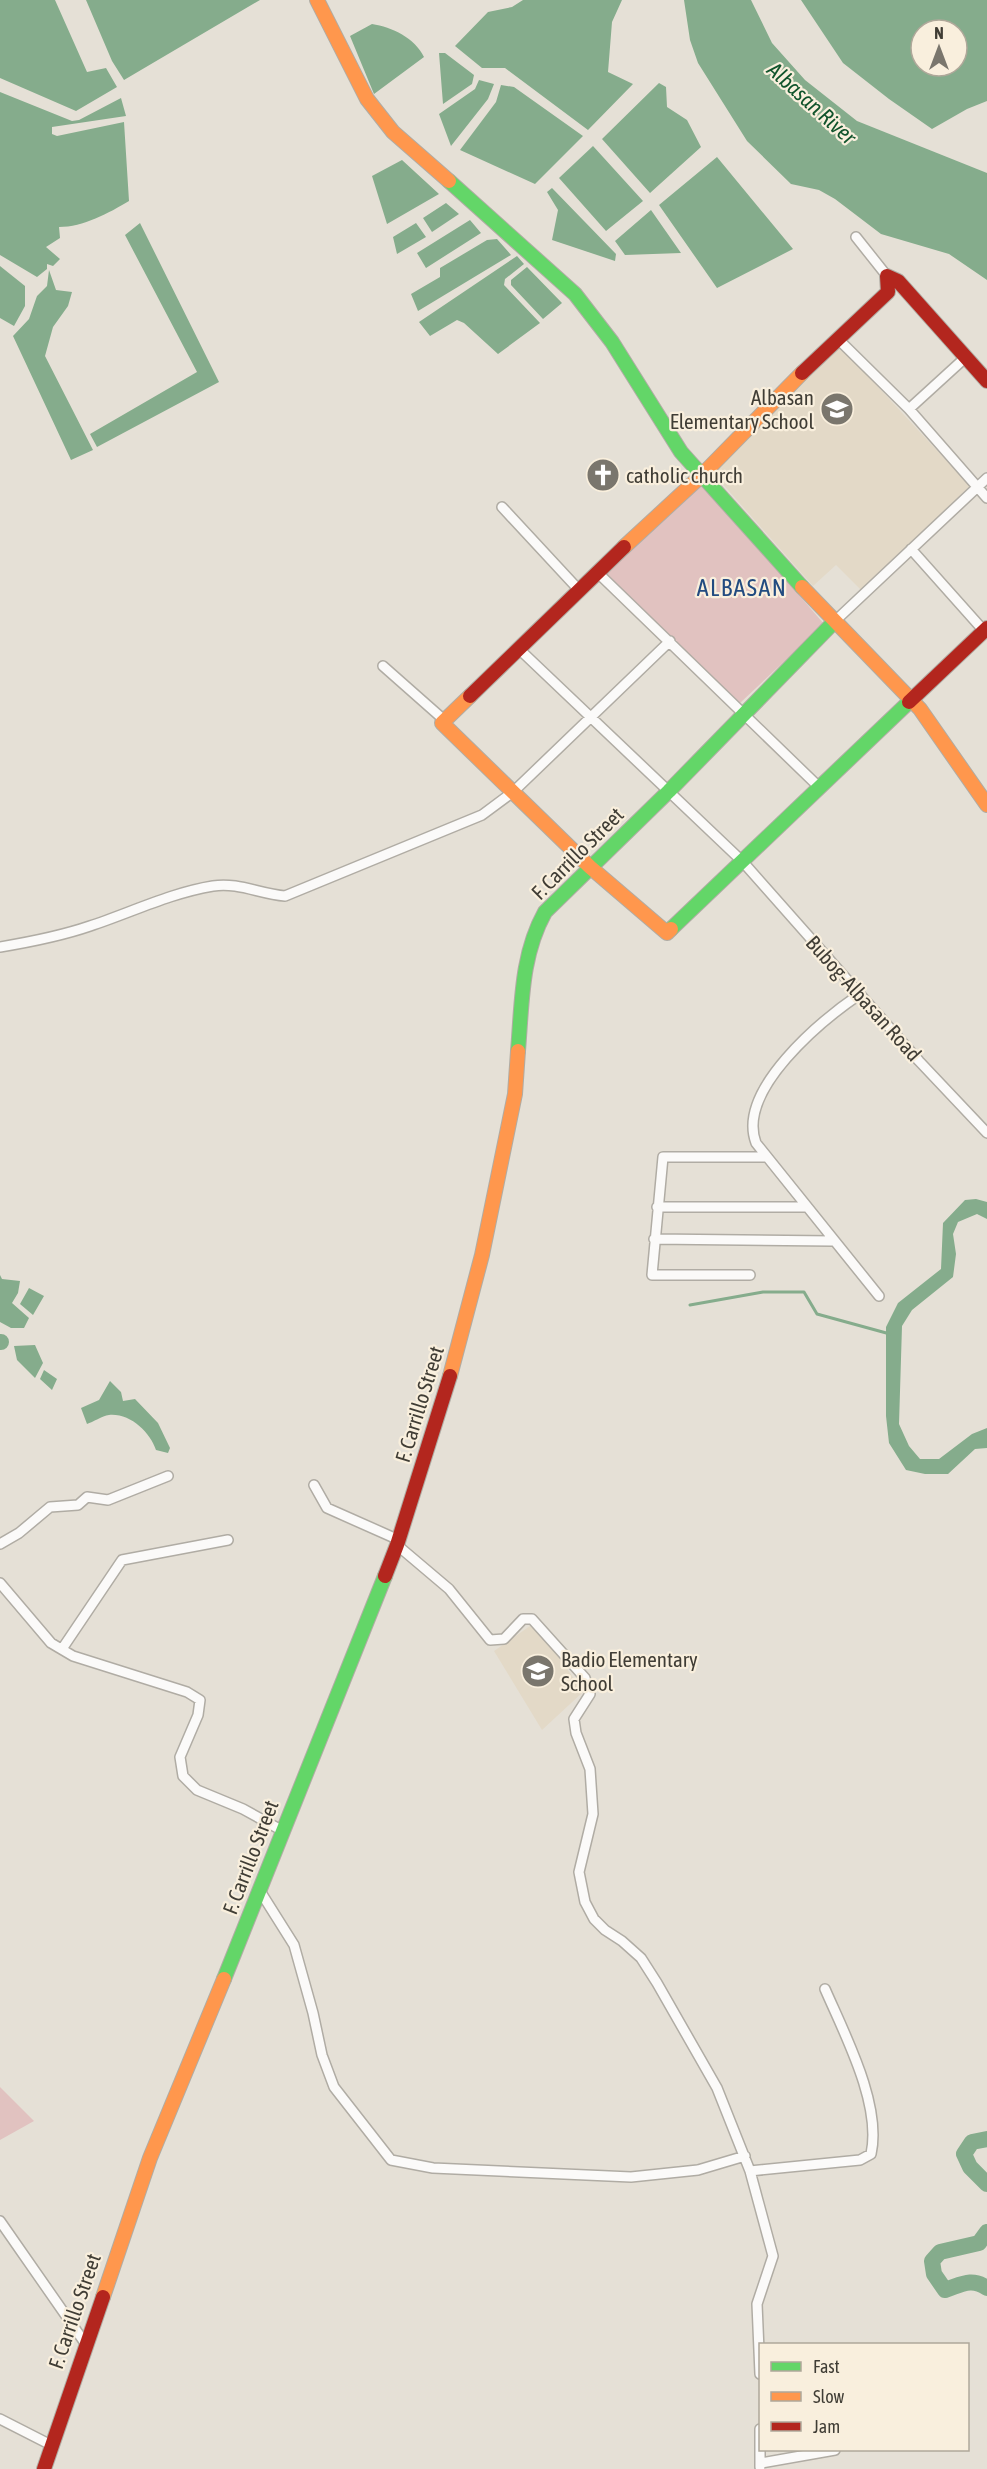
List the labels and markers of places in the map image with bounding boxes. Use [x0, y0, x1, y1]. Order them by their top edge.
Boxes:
place label: Albasan Elementary School [670, 385, 814, 433]
school or university icon: Albasan Elementary School [819, 391, 855, 427]
church icon: catholic church [585, 457, 621, 493]
place label: catholic church [626, 463, 743, 487]
place label: Badio Elementary School [561, 1647, 698, 1695]
school or university icon: Badio Elementary School [520, 1653, 556, 1689]

